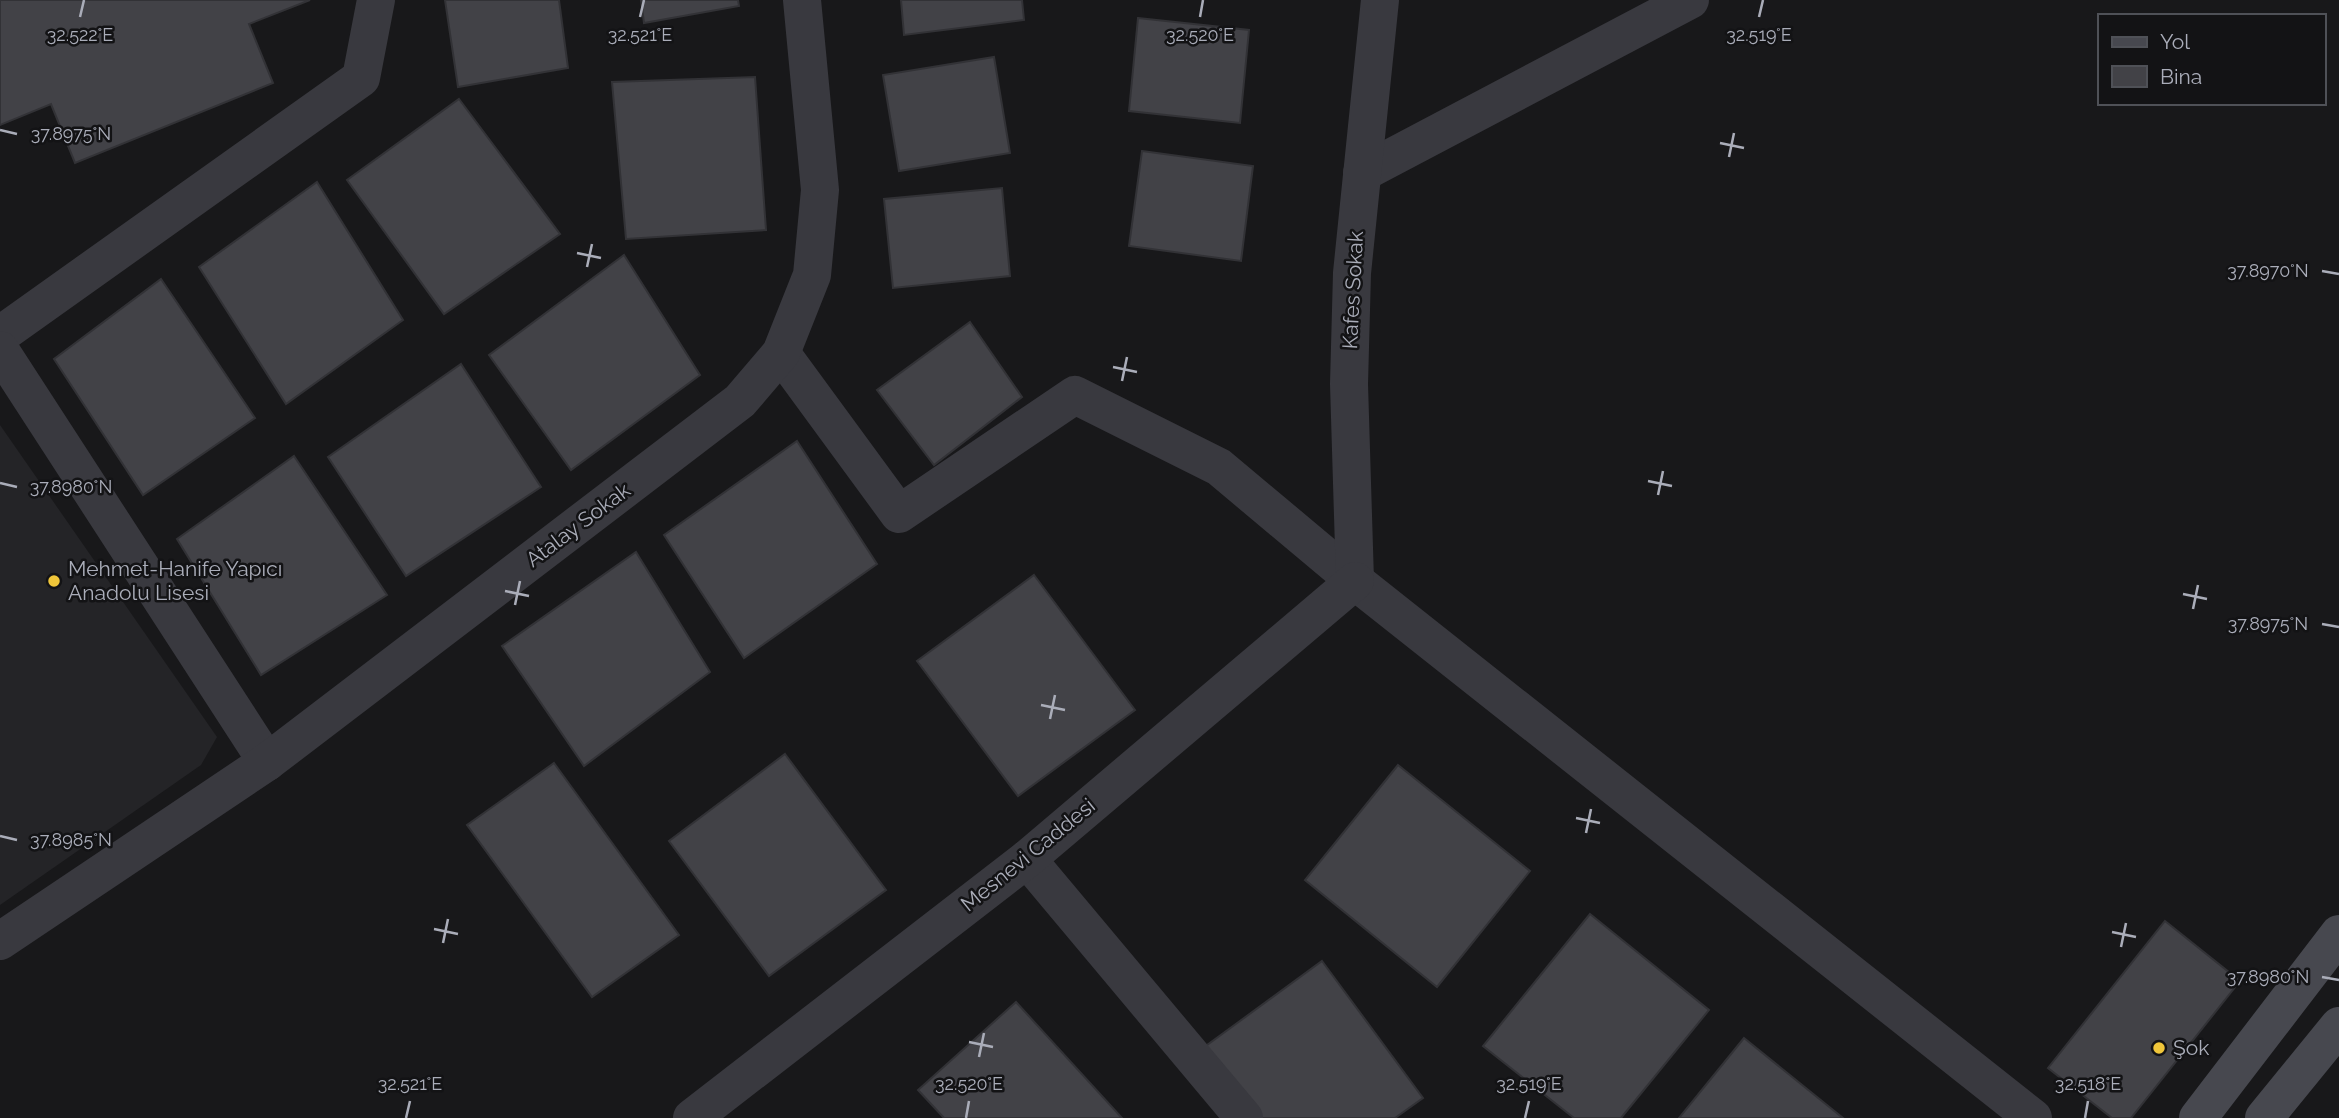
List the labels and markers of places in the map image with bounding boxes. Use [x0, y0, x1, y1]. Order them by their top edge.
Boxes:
place label: Mehmet-Hanife Yapıcı Anadolu Lisesi [68, 556, 282, 605]
marker: Mehmet-Hanife Yapıcı Anadolu Lisesi [46, 573, 62, 589]
place label: Şok [2173, 1035, 2209, 1060]
marker: Şok [2151, 1040, 2167, 1056]

